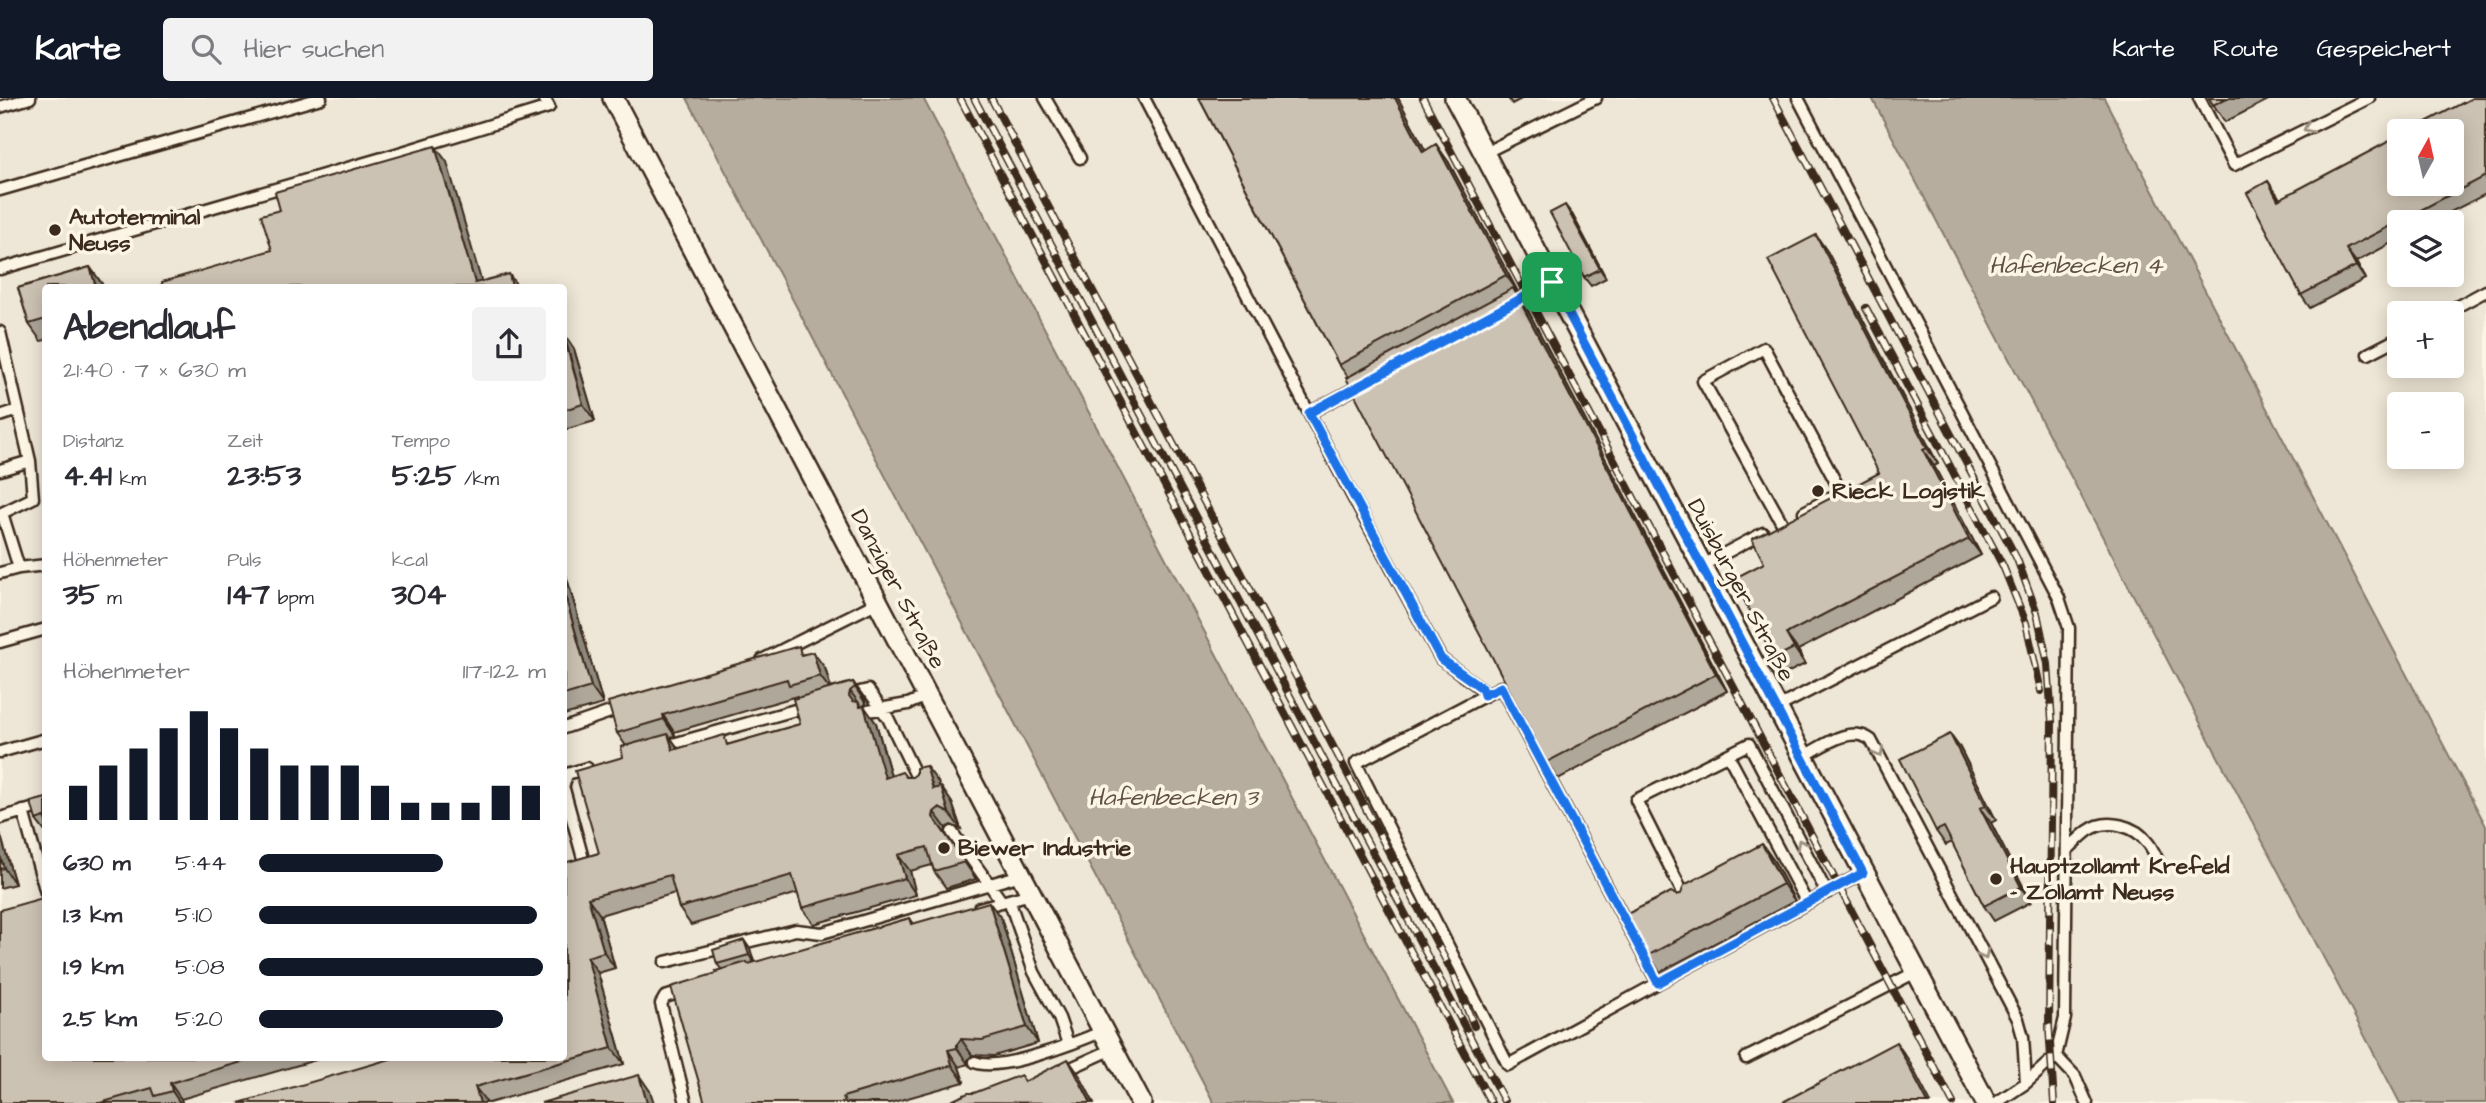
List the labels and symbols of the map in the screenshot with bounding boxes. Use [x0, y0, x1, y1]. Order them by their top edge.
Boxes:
north arrow [2387, 119, 2464, 196]
one-way arrow [2303, 120, 2315, 134]
place label: Autoterminal Neuss [69, 201, 201, 259]
marker: Autoterminal Neuss [47, 222, 63, 238]
water label: Hafenbecken 4 [1989, 249, 2164, 283]
pin [1522, 252, 1582, 312]
place label: Rieck Logistik [1832, 475, 1986, 508]
marker: Rieck Logistik [1810, 483, 1826, 499]
street label: Duisburger Straße [1678, 493, 1803, 687]
street label: Danziger Straße [842, 504, 954, 675]
one-way arrow [1871, 746, 1884, 758]
water label: Hafenbecken 3 [1088, 781, 1260, 815]
place label: Biewer Industrie [958, 832, 1132, 864]
one-way arrow [1796, 839, 1809, 852]
marker: Biewer Industrie [936, 840, 952, 856]
place label: Hauptzollamt Krefeld - Zollamt Neuss [2010, 850, 2230, 908]
marker: Hauptzollamt Krefeld - Zollamt Neuss [1988, 871, 2004, 887]
one-way arrow [1976, 948, 1990, 960]

